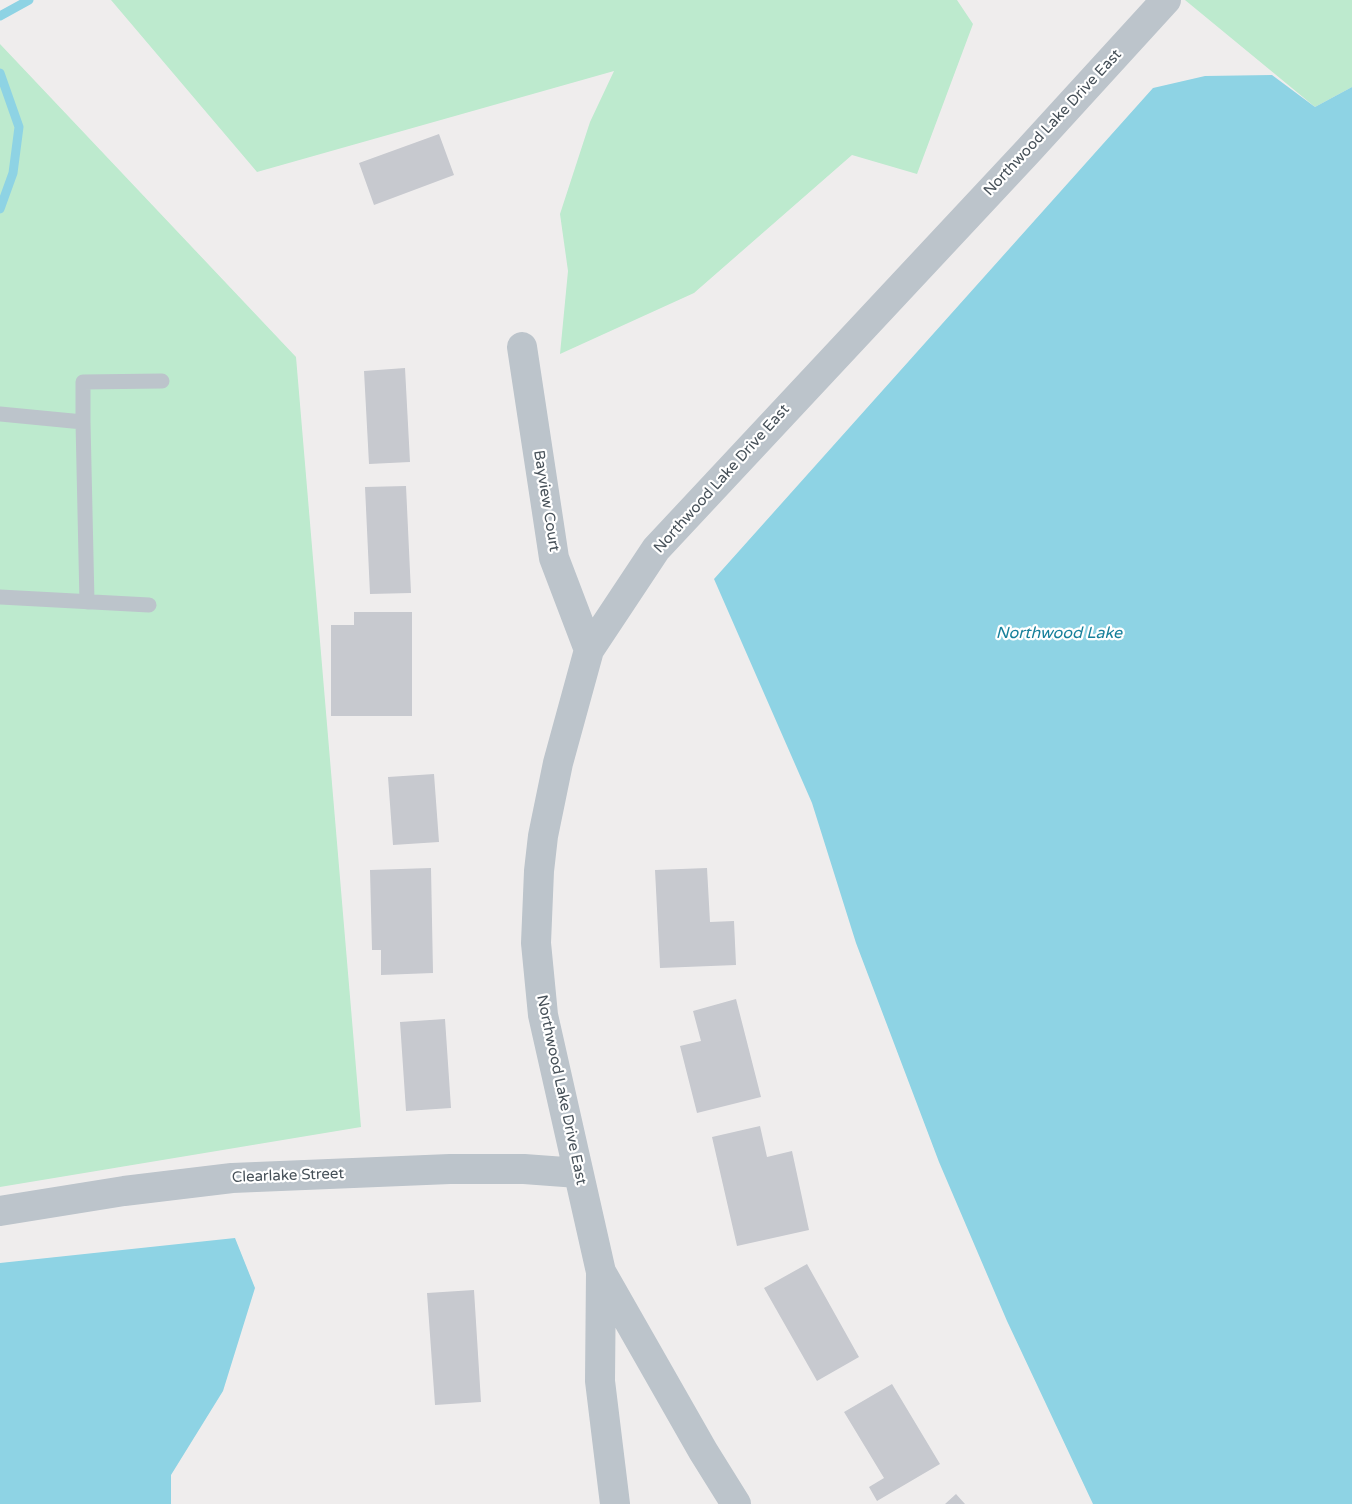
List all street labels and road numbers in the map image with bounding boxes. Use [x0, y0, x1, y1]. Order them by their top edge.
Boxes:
street label: Northwood Lake Drive East [980, 46, 1126, 200]
street label: Northwood Lake Drive East [650, 401, 794, 557]
street label: Bayview Court [529, 449, 563, 553]
street label: Northwood Lake Drive East [532, 993, 590, 1187]
street label: Clearlake Street [232, 1165, 344, 1187]

